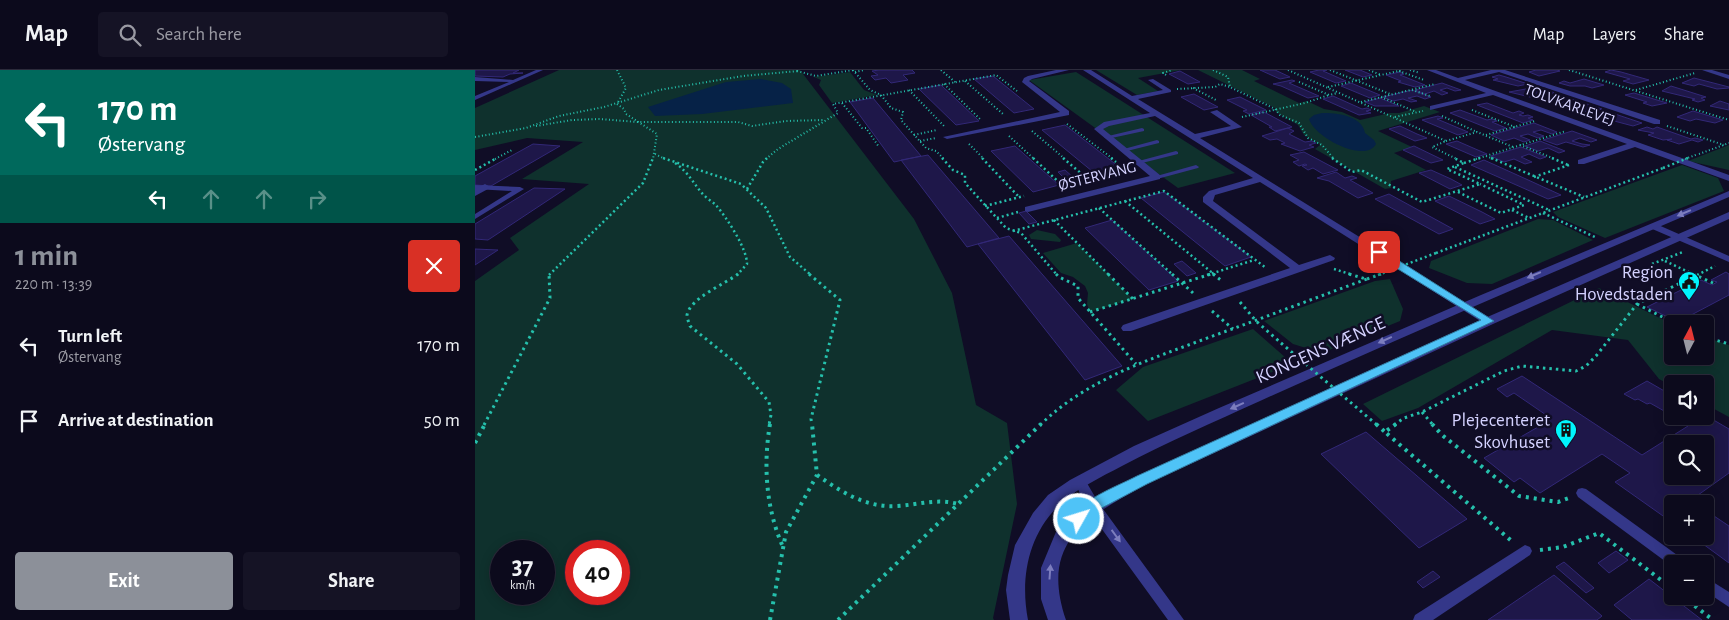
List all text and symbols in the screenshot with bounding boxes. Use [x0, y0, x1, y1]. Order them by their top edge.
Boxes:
search box [98, 12, 448, 57]
icon: search [116, 21, 144, 49]
text: Map [25, 22, 68, 46]
text: Search here [156, 25, 242, 44]
text: Map [1533, 26, 1564, 44]
text: Layers [1592, 26, 1636, 44]
text: Share [1664, 26, 1704, 44]
street label: TOLVKARLEVEJ [1522, 81, 1617, 129]
icon: left [15, 90, 80, 155]
text: 170 m [98, 92, 178, 127]
text: Østervang [98, 133, 185, 155]
street label: ØSTERVANG [1057, 159, 1138, 193]
icon: left [144, 185, 172, 213]
icon: ahead [197, 185, 225, 213]
icon: ahead [250, 185, 278, 213]
icon: right [303, 185, 331, 213]
one-way arrow [1677, 209, 1691, 217]
pin [1358, 231, 1400, 273]
icon: arrive [1365, 238, 1393, 266]
button: close [408, 240, 460, 292]
text: 1 min [15, 241, 78, 271]
place label: Region Hovedstaden [1575, 263, 1673, 304]
public building icon: Region Hovedstaden [1677, 270, 1701, 301]
one-way arrow [1527, 272, 1541, 280]
text: 220 m · 13:39 [15, 276, 92, 292]
street label: KONGENS VÆNGE [1253, 313, 1388, 387]
north arrow [1664, 315, 1714, 365]
map controls [1664, 315, 1714, 605]
text: Turn left [58, 327, 122, 346]
icon: left [15, 332, 43, 360]
text: 170 m [417, 336, 460, 355]
one-way arrow [1378, 337, 1392, 345]
text: Østervang [58, 349, 122, 365]
button: sound [1664, 375, 1714, 425]
one-way arrow [1230, 403, 1244, 411]
icon: arrive [15, 407, 43, 435]
text: Arrive at destination [58, 411, 214, 430]
text: 50 m [424, 411, 460, 430]
place label: Plejecenteret Skovhuset [1452, 411, 1550, 452]
building icon: Plejecenteret Skovhuset [1554, 418, 1578, 449]
button: search [1664, 435, 1714, 485]
position arrow [1052, 492, 1104, 544]
button: + [1664, 495, 1714, 545]
one-way arrow [1110, 530, 1120, 543]
speed limit sign: 40 [565, 540, 630, 605]
button: Exit [15, 552, 233, 610]
button: Share [243, 552, 460, 610]
text: 37 [512, 554, 533, 579]
button: − [1664, 555, 1714, 605]
one-way arrow [1047, 564, 1055, 580]
text: km/h [510, 579, 535, 591]

